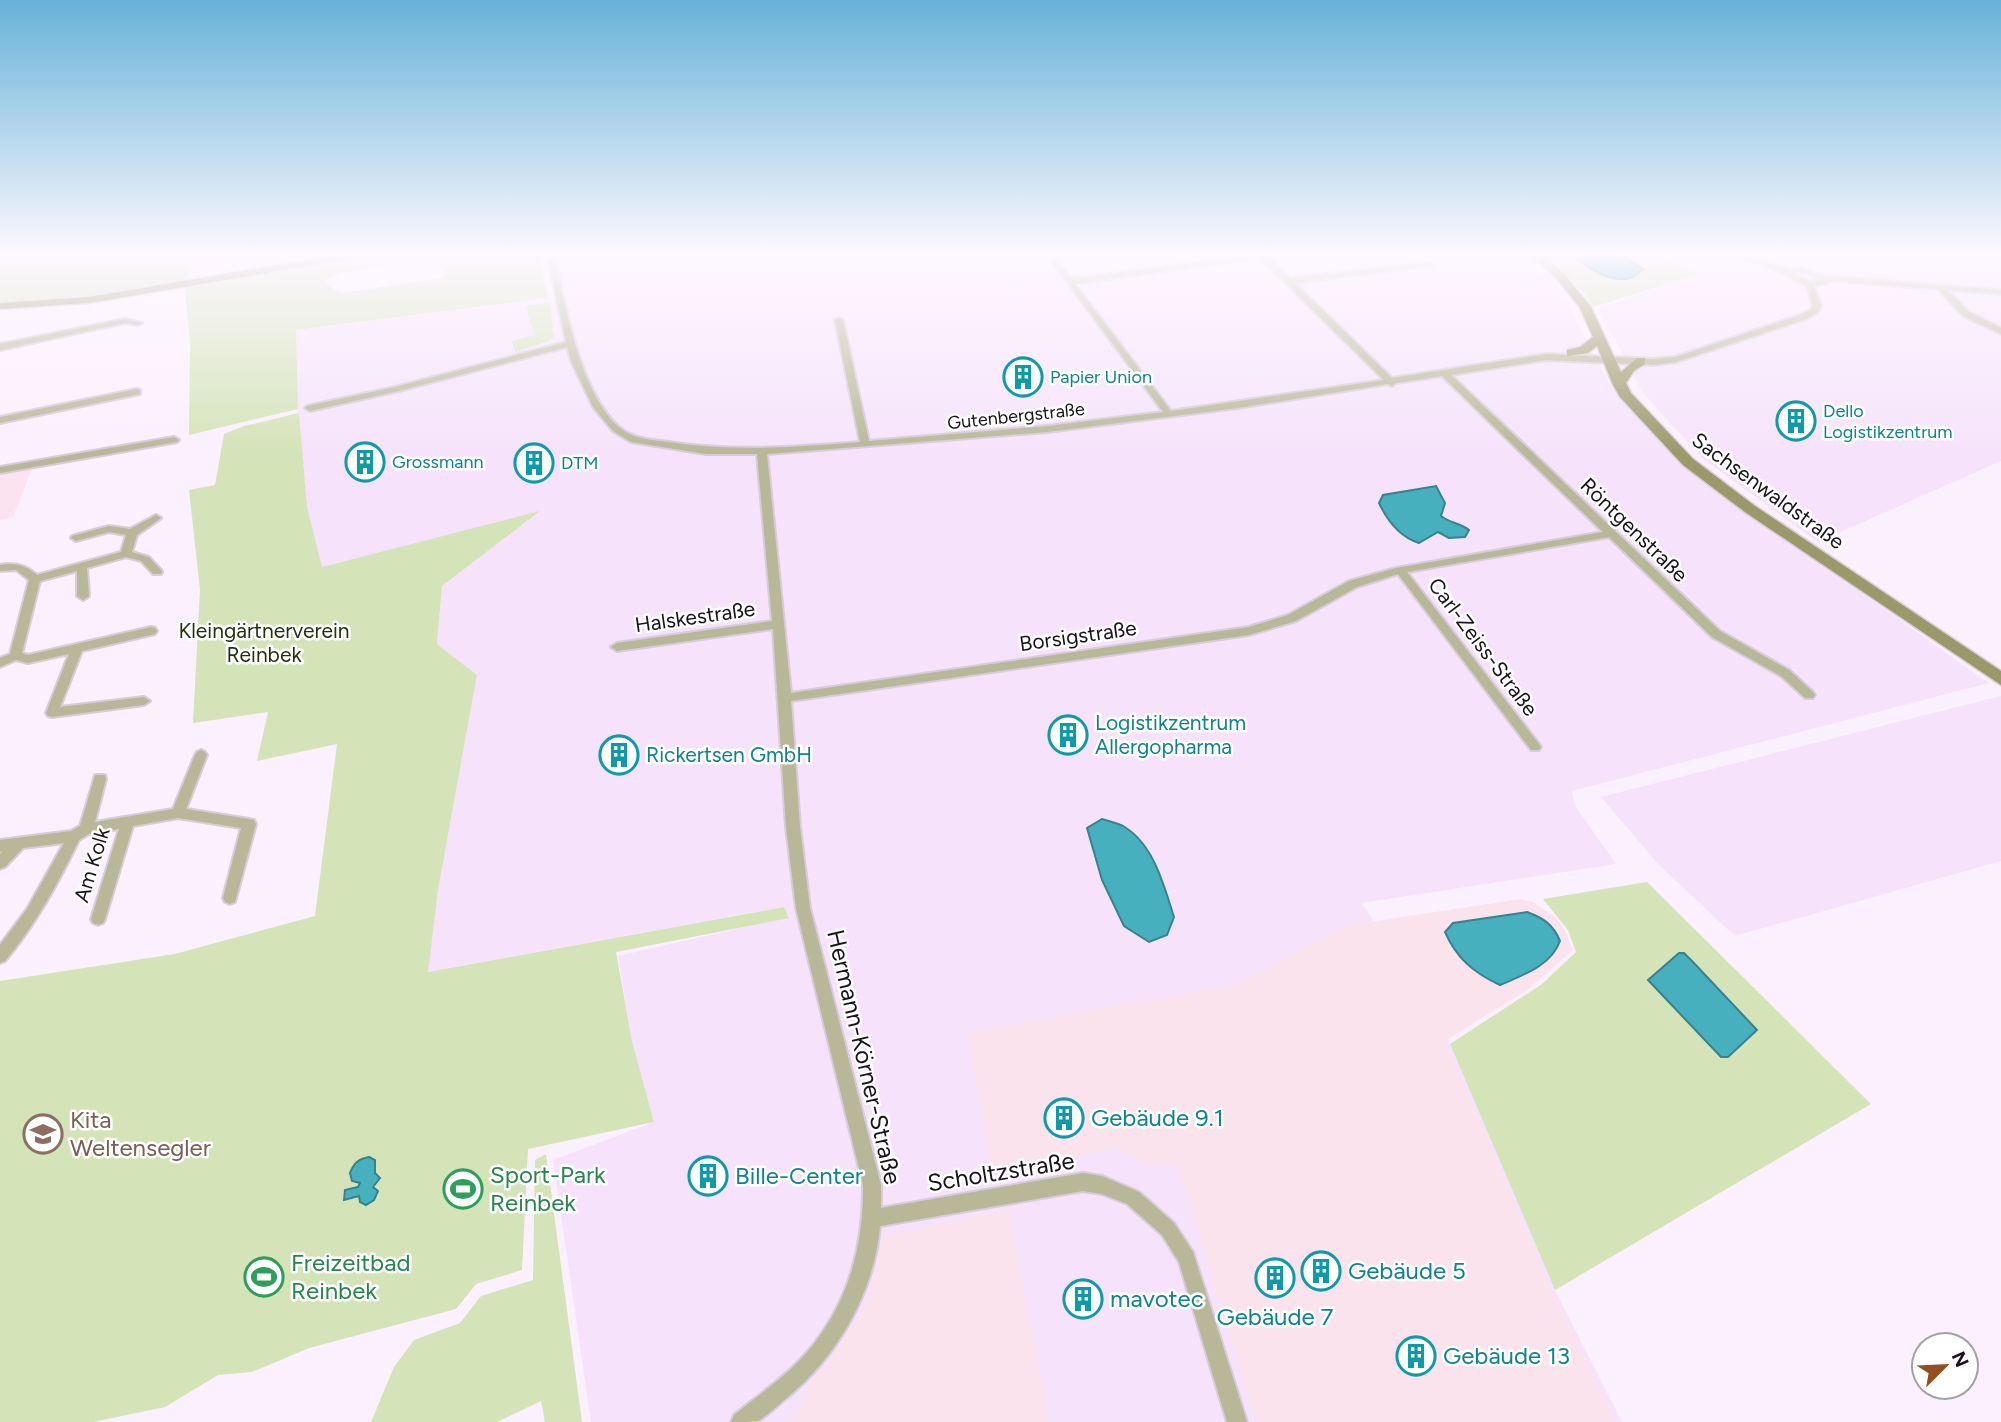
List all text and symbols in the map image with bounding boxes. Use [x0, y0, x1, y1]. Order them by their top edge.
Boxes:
building icon: Papier Union [1002, 356, 1044, 398]
place label: Papier Union [1050, 366, 1152, 388]
street label: Gutenbergstraße [946, 398, 1086, 434]
building icon: Dello Logistikzentrum [1775, 400, 1817, 442]
place label: Dello Logistikzentrum [1823, 400, 1953, 443]
street label: Sachsenwaldstraße [1687, 427, 1849, 554]
building icon: Grossmann [344, 441, 386, 483]
building icon: DTM [513, 442, 555, 484]
place label: Grossmann [392, 451, 484, 473]
place label: DTM [561, 452, 598, 474]
street label: Röntgenstraße [1576, 472, 1693, 587]
street label: Carl-Zeiss-Straße [1423, 573, 1543, 721]
street label: Halskestraße [633, 596, 757, 637]
street label: Borsigstraße [1018, 615, 1138, 656]
park label: Kleingärtnerverein Reinbek [178, 618, 350, 667]
place label: Logistikzentrum Allergopharma [1095, 710, 1246, 759]
building icon: Logistikzentrum Allergopharma [1047, 714, 1089, 756]
building icon: Rickertsen GmbH [598, 734, 640, 776]
place label: Rickertsen GmbH [646, 742, 812, 767]
street label: Am Kolk [68, 824, 115, 905]
street label: Hermann-Körner-Straße [821, 927, 908, 1187]
building icon: Gebäude 9.1 [1043, 1097, 1085, 1139]
place label: Gebäude 9.1 [1091, 1103, 1224, 1132]
place label: Kita Weltensegler [70, 1105, 211, 1162]
school or university icon: Kita Weltensegler [22, 1113, 64, 1155]
street label: Scholtzstraße [925, 1146, 1076, 1197]
building icon: Bille-Center [687, 1155, 729, 1197]
place label: Sport-Park Reinbek [490, 1160, 606, 1217]
place label: Bille-Center [735, 1161, 863, 1190]
sports icon: Sport-Park Reinbek [442, 1168, 484, 1210]
place label: Freizeitbad Reinbek [291, 1248, 410, 1305]
building icon: Gebäude 5 [1300, 1250, 1342, 1292]
sports icon: Freizeitbad Reinbek [243, 1256, 285, 1298]
place label: Gebäude 5 [1348, 1256, 1466, 1285]
building icon: Gebäude 7 [1254, 1257, 1296, 1299]
building icon: mavotec [1062, 1278, 1104, 1320]
place label: mavotec [1110, 1284, 1204, 1313]
place label: Gebäude 7 [1217, 1302, 1334, 1331]
north arrow [1910, 1331, 1980, 1401]
building icon: Gebäude 13 [1395, 1335, 1437, 1377]
place label: Gebäude 13 [1443, 1341, 1570, 1370]
text: N [1947, 1348, 1974, 1371]

